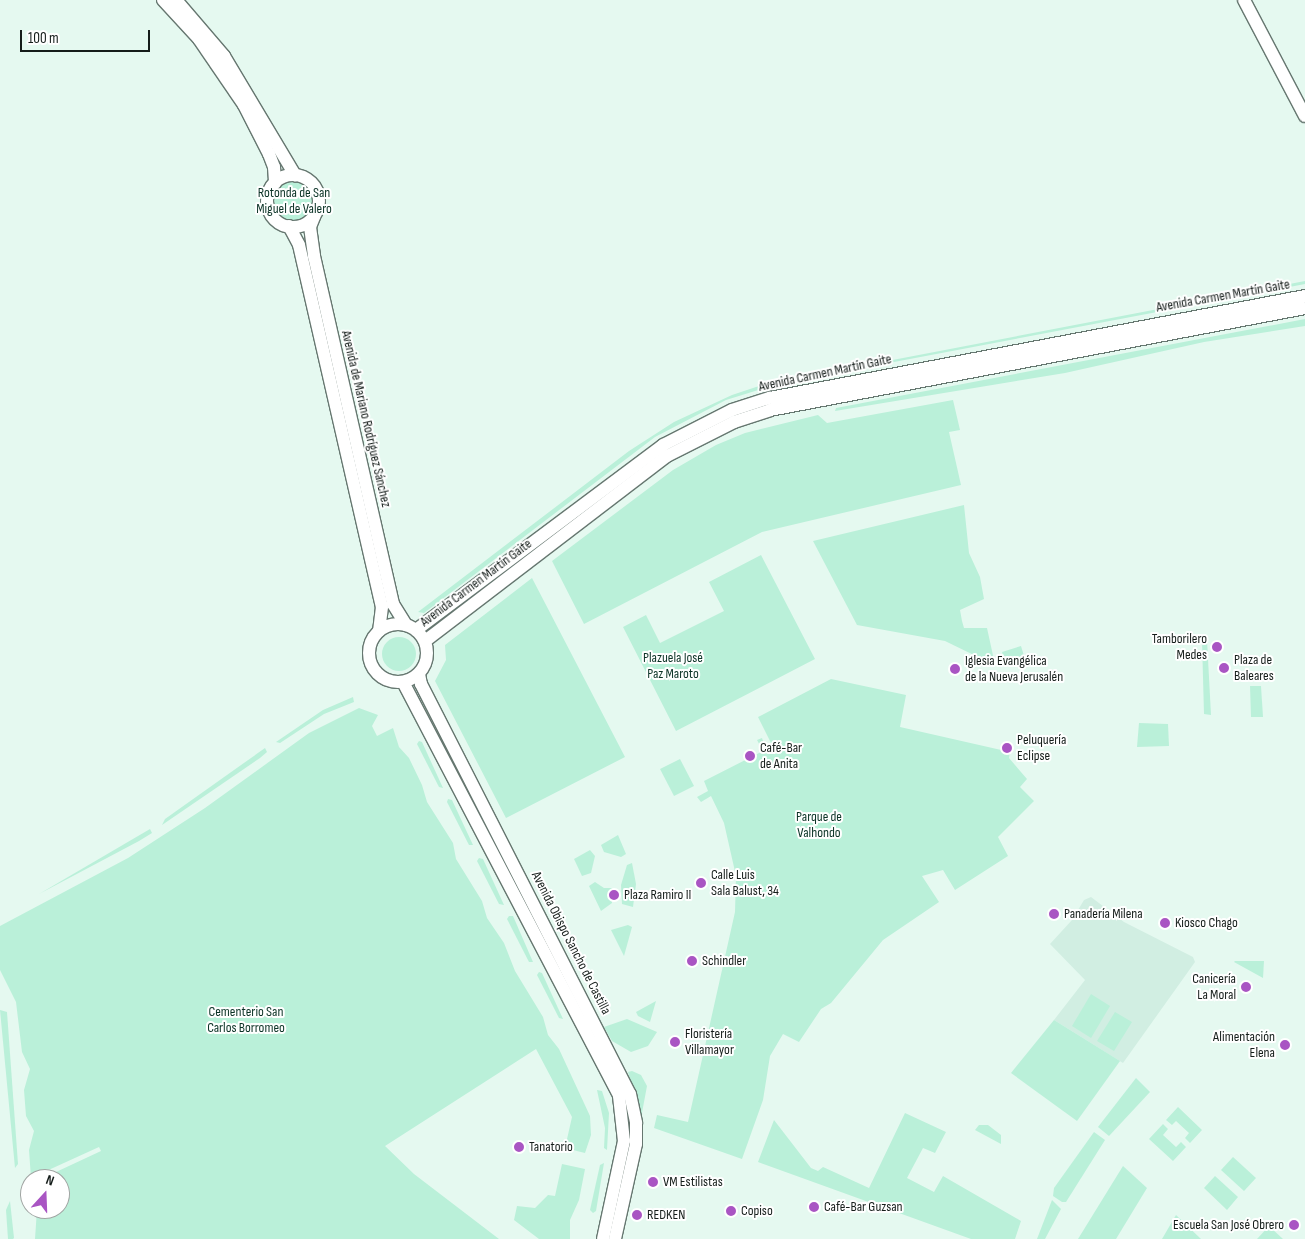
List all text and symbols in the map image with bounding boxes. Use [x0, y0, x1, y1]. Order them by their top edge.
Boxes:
scale bar [22, 20, 152, 52]
text: 100 m [28, 29, 59, 48]
park label: Rotonda de San Miguel de Valero [256, 185, 332, 218]
street label: Avenida Carmen Martín Gaite [1155, 276, 1291, 316]
street label: Avenida de Mariano Rodríguez Sánchez [337, 329, 395, 509]
street label: Avenida Carmen Martín Gaite [757, 351, 893, 395]
street label: Avenida Carmen Martín Gaite [417, 536, 535, 630]
place label: Tamborilero Medes [1152, 631, 1207, 664]
marker: Tamborilero Medes [1211, 641, 1223, 653]
park label: Plazuela José Paz Maroto [643, 650, 703, 682]
place label: Plaza de Baleares [1234, 652, 1274, 684]
place label: Iglesia Evangélica de la Nueva Jerusalén [965, 653, 1063, 686]
marker: Plaza de Baleares [1218, 662, 1230, 674]
marker: Iglesia Evangélica de la Nueva Jerusalén [949, 663, 961, 675]
place label: Peluquería Eclipse [1017, 732, 1066, 764]
place label: Café-Bar de Anita [760, 740, 802, 772]
marker: Peluquería Eclipse [1001, 742, 1013, 754]
marker: Café-Bar de Anita [744, 750, 756, 762]
park label: Parque de Valhondo [796, 809, 842, 842]
place label: Calle Luis Sala Balust, 34 [711, 867, 779, 900]
street label: Avenida Obispo Sancho de Castilla [528, 869, 614, 1017]
marker: Calle Luis Sala Balust, 34 [695, 877, 707, 889]
place label: Plaza Ramiro II [624, 887, 691, 903]
marker: Plaza Ramiro II [608, 889, 620, 901]
place label: Panadería Milena [1064, 906, 1143, 922]
marker: Panadería Milena [1048, 908, 1060, 920]
place label: Kiosco Chago [1175, 915, 1238, 931]
marker: Kiosco Chago [1159, 917, 1171, 929]
place label: Schindler [702, 953, 746, 969]
marker: Schindler [686, 955, 698, 967]
place label: Canicería La Moral [1192, 971, 1236, 1004]
marker: Canicería La Moral [1240, 981, 1252, 993]
park label: Cementerio San Carlos Borromeo [207, 1004, 285, 1036]
place label: Floristería Villamayor [685, 1026, 734, 1058]
place label: Alimentación Elena [1213, 1029, 1275, 1062]
marker: Floristería Villamayor [669, 1036, 681, 1048]
marker: Alimentación Elena [1279, 1039, 1291, 1051]
place label: Tanatorio [529, 1139, 573, 1155]
marker: Tanatorio [513, 1141, 525, 1153]
north arrow [20, 1169, 70, 1219]
text: N [44, 1171, 56, 1190]
place label: VM Estilistas [663, 1174, 723, 1190]
marker: VM Estilistas [647, 1176, 659, 1188]
place label: Café-Bar Guzsan [824, 1199, 903, 1215]
marker: Café-Bar Guzsan [808, 1201, 820, 1213]
place label: Copiso [741, 1203, 773, 1219]
marker: Copiso [725, 1205, 737, 1217]
place label: REDKEN [647, 1207, 685, 1223]
marker: REDKEN [631, 1209, 643, 1221]
place label: Escuela San José Obrero [1173, 1217, 1284, 1233]
marker: Escuela San José Obrero [1288, 1219, 1300, 1231]

